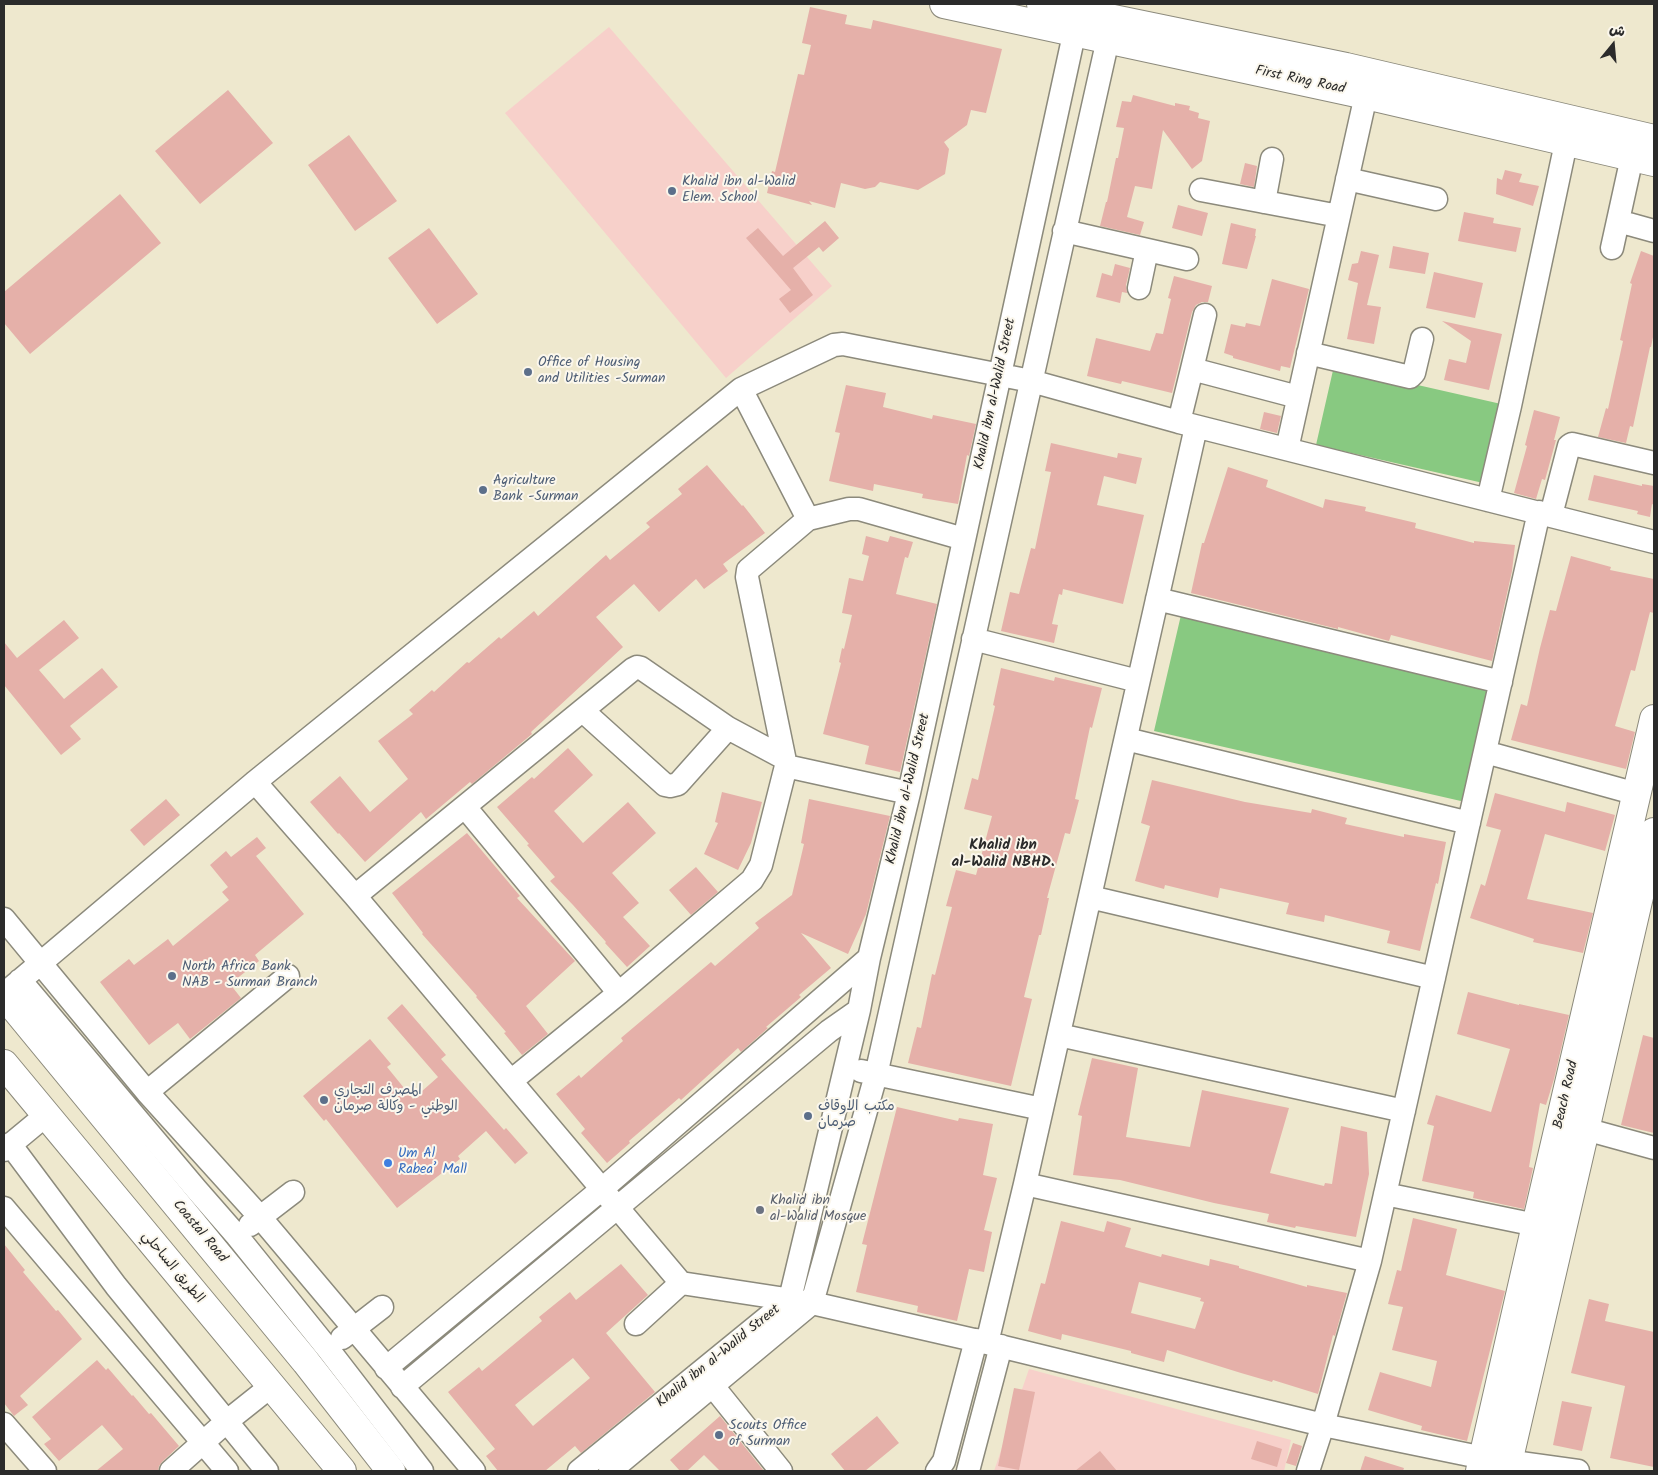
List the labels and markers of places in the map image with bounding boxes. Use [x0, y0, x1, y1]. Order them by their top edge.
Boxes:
place label: Khalid ibn al-Walid Elem. School [682, 175, 795, 208]
marker: Khalid ibn al-Walid Elem. School [666, 185, 678, 197]
place label: Office of Housing and Utilities -Surman [538, 356, 666, 388]
marker: Office of Housing and Utilities -Surman [522, 366, 534, 378]
place label: Agriculture Bank -Surman [493, 474, 579, 507]
marker: Agriculture Bank -Surman [477, 484, 489, 496]
place label: North Africa Bank NAB - Surman Branch [182, 960, 317, 992]
marker: North Africa Bank NAB - Surman Branch [166, 970, 178, 982]
place label: المصرف التجاري الوطني - وكالة صرمان [334, 1084, 458, 1116]
marker: المصرف التجاري الوطني - وكالة صرمان [318, 1094, 330, 1106]
place label: مكتب الاوقاف صرمان [818, 1100, 895, 1132]
marker: مكتب الاوقاف صرمان [802, 1110, 814, 1122]
place label: Um Al Rabea’ Mall [398, 1147, 467, 1180]
marker: Um Al Rabea’ Mall [382, 1157, 394, 1169]
place label: Khalid ibn al-Walid Mosque [770, 1194, 866, 1226]
marker: Khalid ibn al-Walid Mosque [754, 1204, 766, 1216]
place label: Scouts Office of Surman [729, 1419, 807, 1451]
marker: Scouts Office of Surman [713, 1429, 725, 1441]

